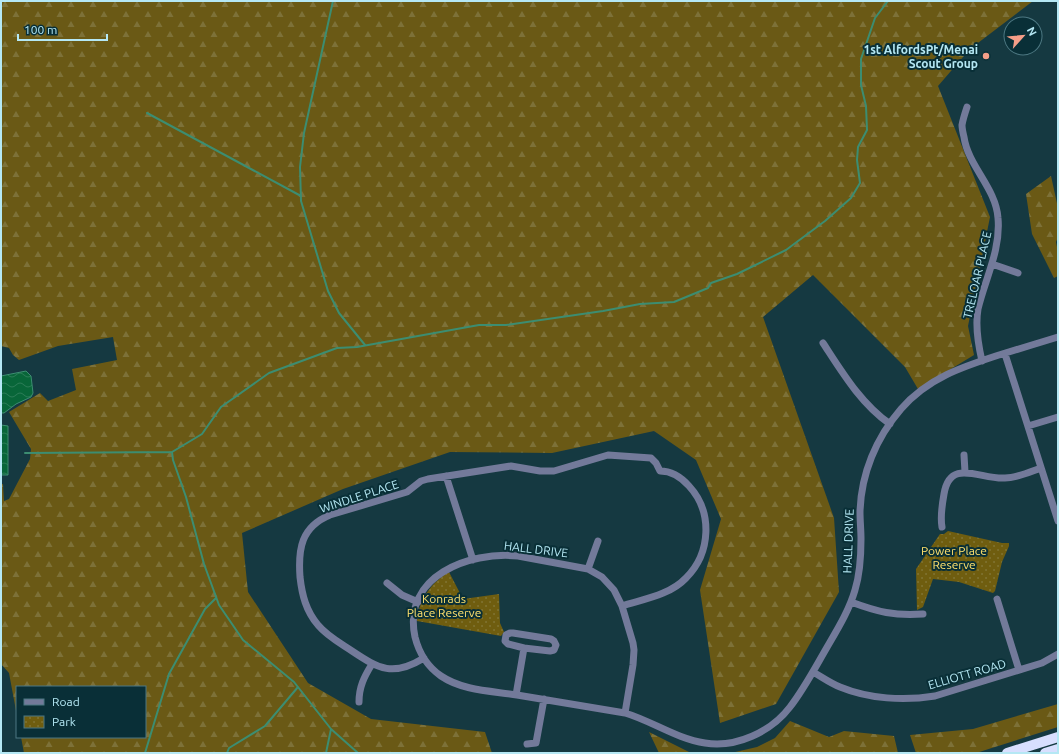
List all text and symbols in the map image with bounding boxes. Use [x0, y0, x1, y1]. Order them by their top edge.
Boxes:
scale bar [18, 16, 107, 42]
north arrow [1003, 16, 1043, 56]
text: 100 m [24, 23, 57, 36]
text: N [1025, 25, 1039, 38]
place label: 1st AlfordsPt/Menai Scout Group [863, 43, 978, 70]
marker: 1st AlfordsPt/Menai Scout Group [981, 51, 991, 61]
street label: TRELOAR PLACE [961, 230, 993, 320]
street label: WINDLE PLACE [318, 477, 400, 515]
street label: HALL DRIVE [840, 508, 856, 573]
street label: HALL DRIVE [503, 539, 569, 559]
park label: Power Place Reserve [921, 544, 987, 571]
park label: Konrads Place Reserve [407, 592, 481, 619]
street label: ELLIOTT ROAD [927, 657, 1007, 691]
legend [16, 686, 146, 738]
text: Road [52, 695, 80, 708]
text: Park [52, 715, 76, 728]

